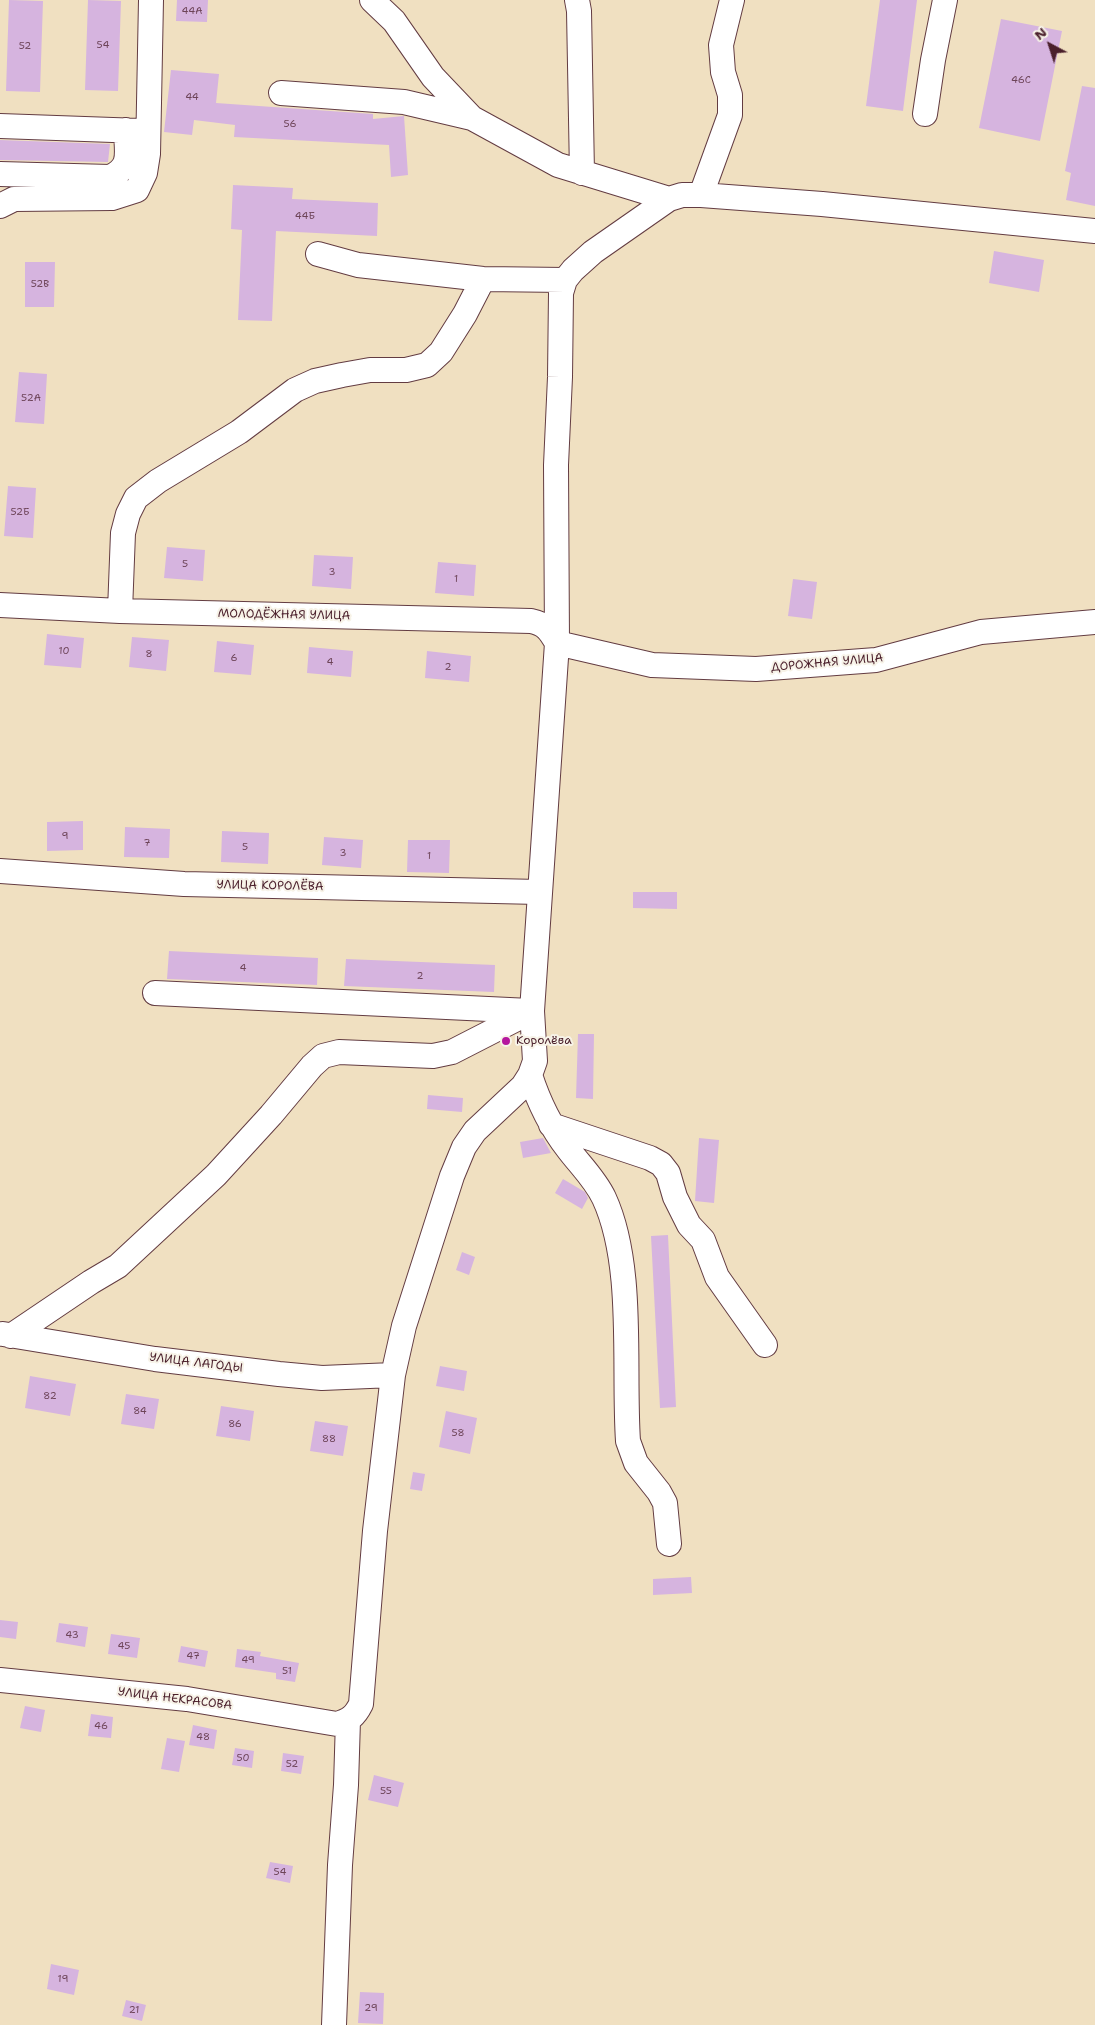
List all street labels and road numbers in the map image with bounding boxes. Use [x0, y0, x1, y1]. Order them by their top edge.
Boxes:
street label: МОЛОДЁЖНАЯ УЛИЦА [218, 607, 350, 623]
street label: ДОРОЖНАЯ УЛИЦА [770, 651, 884, 675]
street label: УЛИЦА КОРОЛЁВА [216, 878, 324, 894]
street label: УЛИЦА ЛАГОДЫ [148, 1350, 244, 1376]
street label: УЛИЦА НЕКРАСОВА [117, 1685, 233, 1713]

